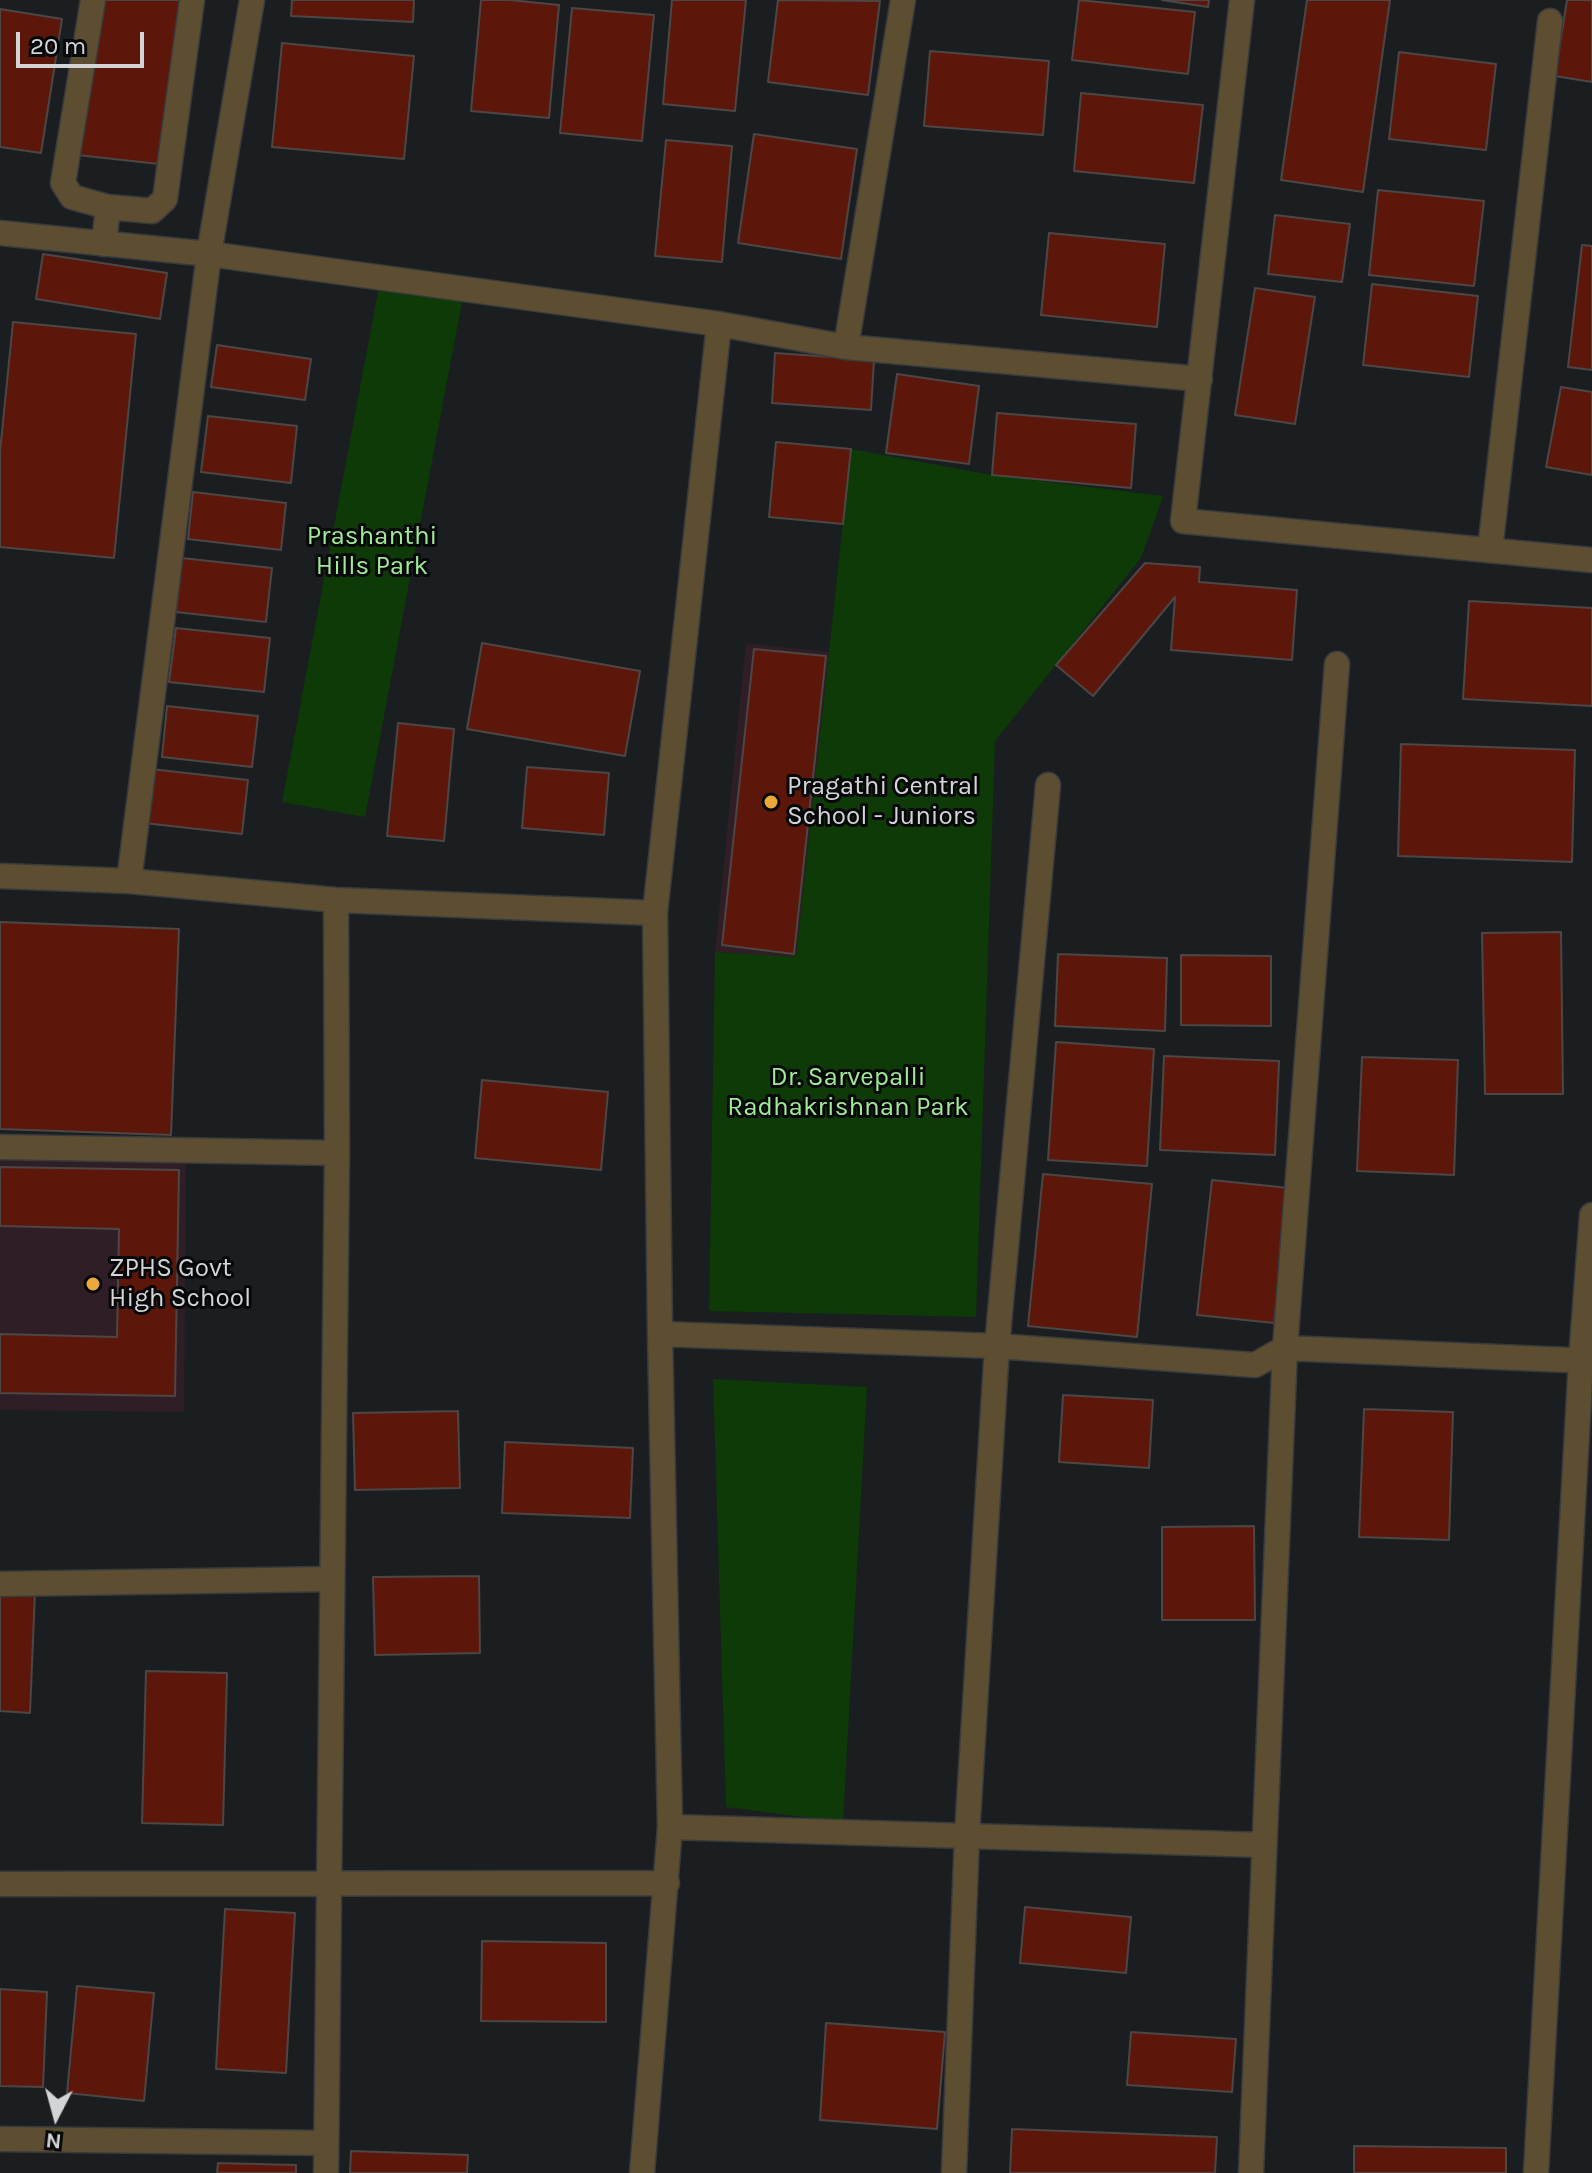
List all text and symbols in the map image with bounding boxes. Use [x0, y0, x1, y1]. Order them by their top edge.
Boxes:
scale bar [20, 16, 148, 66]
text: 20 m [30, 32, 86, 60]
park label: Prashanthi Hills Park [307, 521, 437, 582]
place label: Pragathi Central School - Juniors [787, 771, 979, 832]
marker: Pragathi Central School - Juniors [762, 793, 780, 811]
park label: Dr. Sarvepalli Radhakrishnan Park [727, 1062, 969, 1124]
place label: ZPHS Govt High School [109, 1253, 251, 1314]
marker: ZPHS Govt High School [84, 1275, 102, 1293]
north arrow [16, 2077, 96, 2157]
text: N [44, 2127, 63, 2155]

